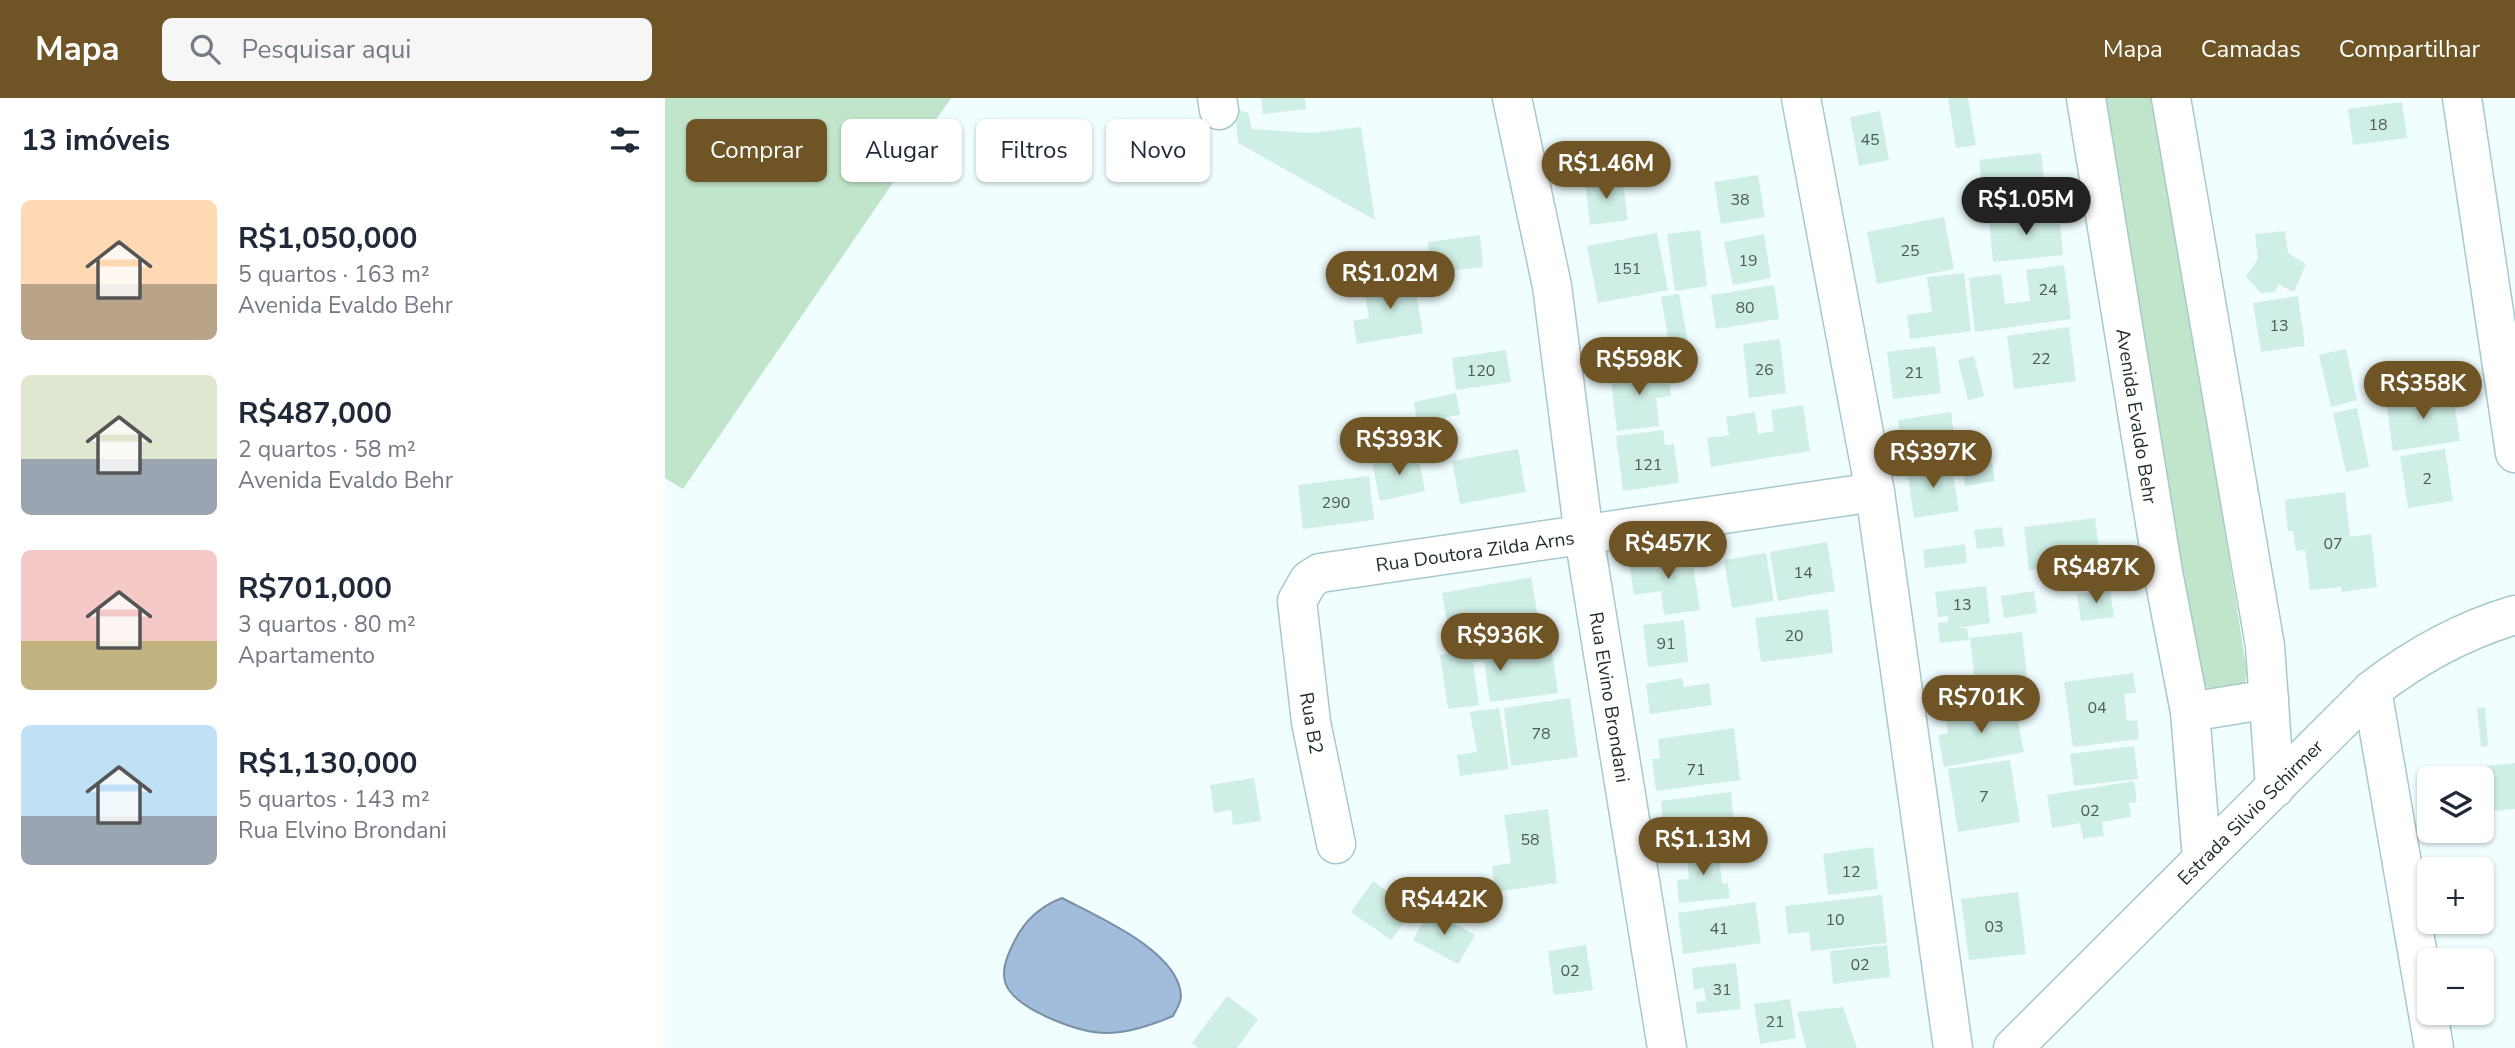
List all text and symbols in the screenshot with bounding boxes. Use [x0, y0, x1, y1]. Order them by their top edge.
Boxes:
search box [162, 18, 652, 81]
text: Mapa [35, 27, 120, 72]
icon: search [186, 30, 224, 68]
text: Pesquisar aqui [242, 32, 411, 67]
text: Mapa [2103, 33, 2163, 65]
text: Camadas [2201, 33, 2301, 65]
text: Compartilhar [2339, 33, 2480, 65]
house number: 18 [2368, 114, 2388, 136]
chip: Comprar [686, 119, 827, 182]
chip: Alugar [841, 119, 962, 182]
chip: Filtros [976, 119, 1092, 182]
chip: Novo [1106, 119, 1210, 182]
text: 13 imóveis [21, 120, 170, 161]
icon: filters [606, 121, 644, 159]
house number: 45 [1860, 129, 1880, 151]
pin: R$1.46M [1541, 141, 1671, 201]
text: R$1.46M [1558, 148, 1654, 179]
pin: R$1.05M [1961, 178, 2091, 237]
text: R$1.05M [1978, 184, 2074, 215]
house number: 38 [1730, 189, 1750, 211]
text: R$1,050,000 [238, 218, 417, 259]
icon: home [77, 228, 161, 312]
house number: 25 [1900, 240, 1920, 262]
house number: 19 [1738, 250, 1758, 272]
pin: R$1.02M [1325, 252, 1455, 311]
text: R$1.02M [1342, 258, 1438, 289]
house number: 151 [1613, 258, 1641, 280]
text: 5 quartos · 163 m² [238, 259, 430, 290]
house number: 24 [2038, 279, 2058, 301]
text: Avenida Evaldo Behr [238, 290, 453, 321]
house number: 80 [1735, 297, 1755, 319]
house number: 13 [2269, 315, 2289, 337]
street label: Avenida Evaldo Behr [2109, 326, 2163, 506]
pin: R$598K [1582, 338, 1696, 397]
text: R$598K [1596, 344, 1682, 375]
house number: 22 [2031, 348, 2051, 370]
house number: 26 [1754, 359, 1774, 381]
house number: 120 [1467, 360, 1495, 382]
house number: 21 [1904, 362, 1924, 384]
pin: R$358K [2366, 362, 2480, 421]
text: R$358K [2380, 368, 2466, 399]
text: R$487,000 [238, 393, 392, 434]
icon: home [77, 403, 161, 487]
pin: R$393K [1342, 418, 1456, 477]
text: R$393K [1356, 424, 1442, 455]
pin: R$397K [1876, 430, 1990, 490]
text: 2 quartos · 58 m² [238, 434, 416, 465]
text: R$397K [1890, 437, 1976, 468]
house number: 121 [1634, 454, 1662, 476]
text: Avenida Evaldo Behr [238, 465, 453, 496]
house number: 2 [2422, 468, 2432, 490]
house number: 290 [1322, 492, 1350, 514]
pin: R$457K [1611, 522, 1725, 581]
street label: Rua Doutora Zilda Arns [1374, 525, 1576, 579]
text: R$457K [1625, 528, 1711, 559]
house number: 07 [2323, 533, 2343, 555]
pin: R$487K [2039, 546, 2153, 605]
text: R$487K [2053, 552, 2139, 583]
house number: 14 [1793, 562, 1813, 584]
text: R$701,000 [238, 568, 392, 609]
icon: home [77, 578, 161, 662]
house number: 13 [1952, 594, 1972, 616]
text: 3 quartos · 80 m² [238, 609, 416, 640]
street label: Rua Elvino Brondani [1583, 610, 1635, 784]
pin: R$936K [1443, 614, 1557, 673]
text: R$936K [1457, 620, 1543, 651]
house number: 20 [1784, 625, 1804, 647]
house number: 91 [1656, 633, 1676, 655]
text: Apartamento [238, 640, 375, 671]
pin: R$701K [1924, 676, 2038, 735]
text: R$701K [1938, 682, 2024, 713]
street label: Rua B2 [1293, 690, 1329, 756]
house number: 04 [2087, 697, 2107, 719]
house number: 78 [1531, 723, 1551, 745]
street label: Estrada Silvio Schirmer [2172, 734, 2329, 891]
text: R$1,130,000 [238, 743, 417, 784]
icon: home [77, 753, 161, 837]
house number: 71 [1686, 759, 1706, 781]
map controls [2417, 766, 2494, 1025]
button: layers [2417, 766, 2494, 843]
text: 5 quartos · 143 m² [238, 784, 430, 815]
house number: 7 [1979, 786, 1989, 808]
house number: 02 [2080, 800, 2100, 822]
text: Rua Elvino Brondani [238, 815, 447, 846]
pin: R$1.13M [1638, 818, 1768, 877]
text: R$1.13M [1655, 824, 1751, 855]
house number: 58 [1520, 829, 1540, 851]
button: + [2417, 857, 2494, 934]
house number: 12 [1841, 861, 1861, 883]
pin: R$442K [1387, 878, 1501, 937]
text: R$442K [1401, 884, 1487, 915]
house number: 10 [1825, 909, 1845, 931]
house number: 03 [1984, 916, 2004, 938]
house number: 41 [1709, 918, 1729, 940]
button: − [2417, 948, 2494, 1025]
house number: 02 [1850, 954, 1870, 976]
house number: 02 [1560, 960, 1580, 982]
house number: 31 [1712, 979, 1732, 1001]
house number: 21 [1765, 1011, 1785, 1033]

